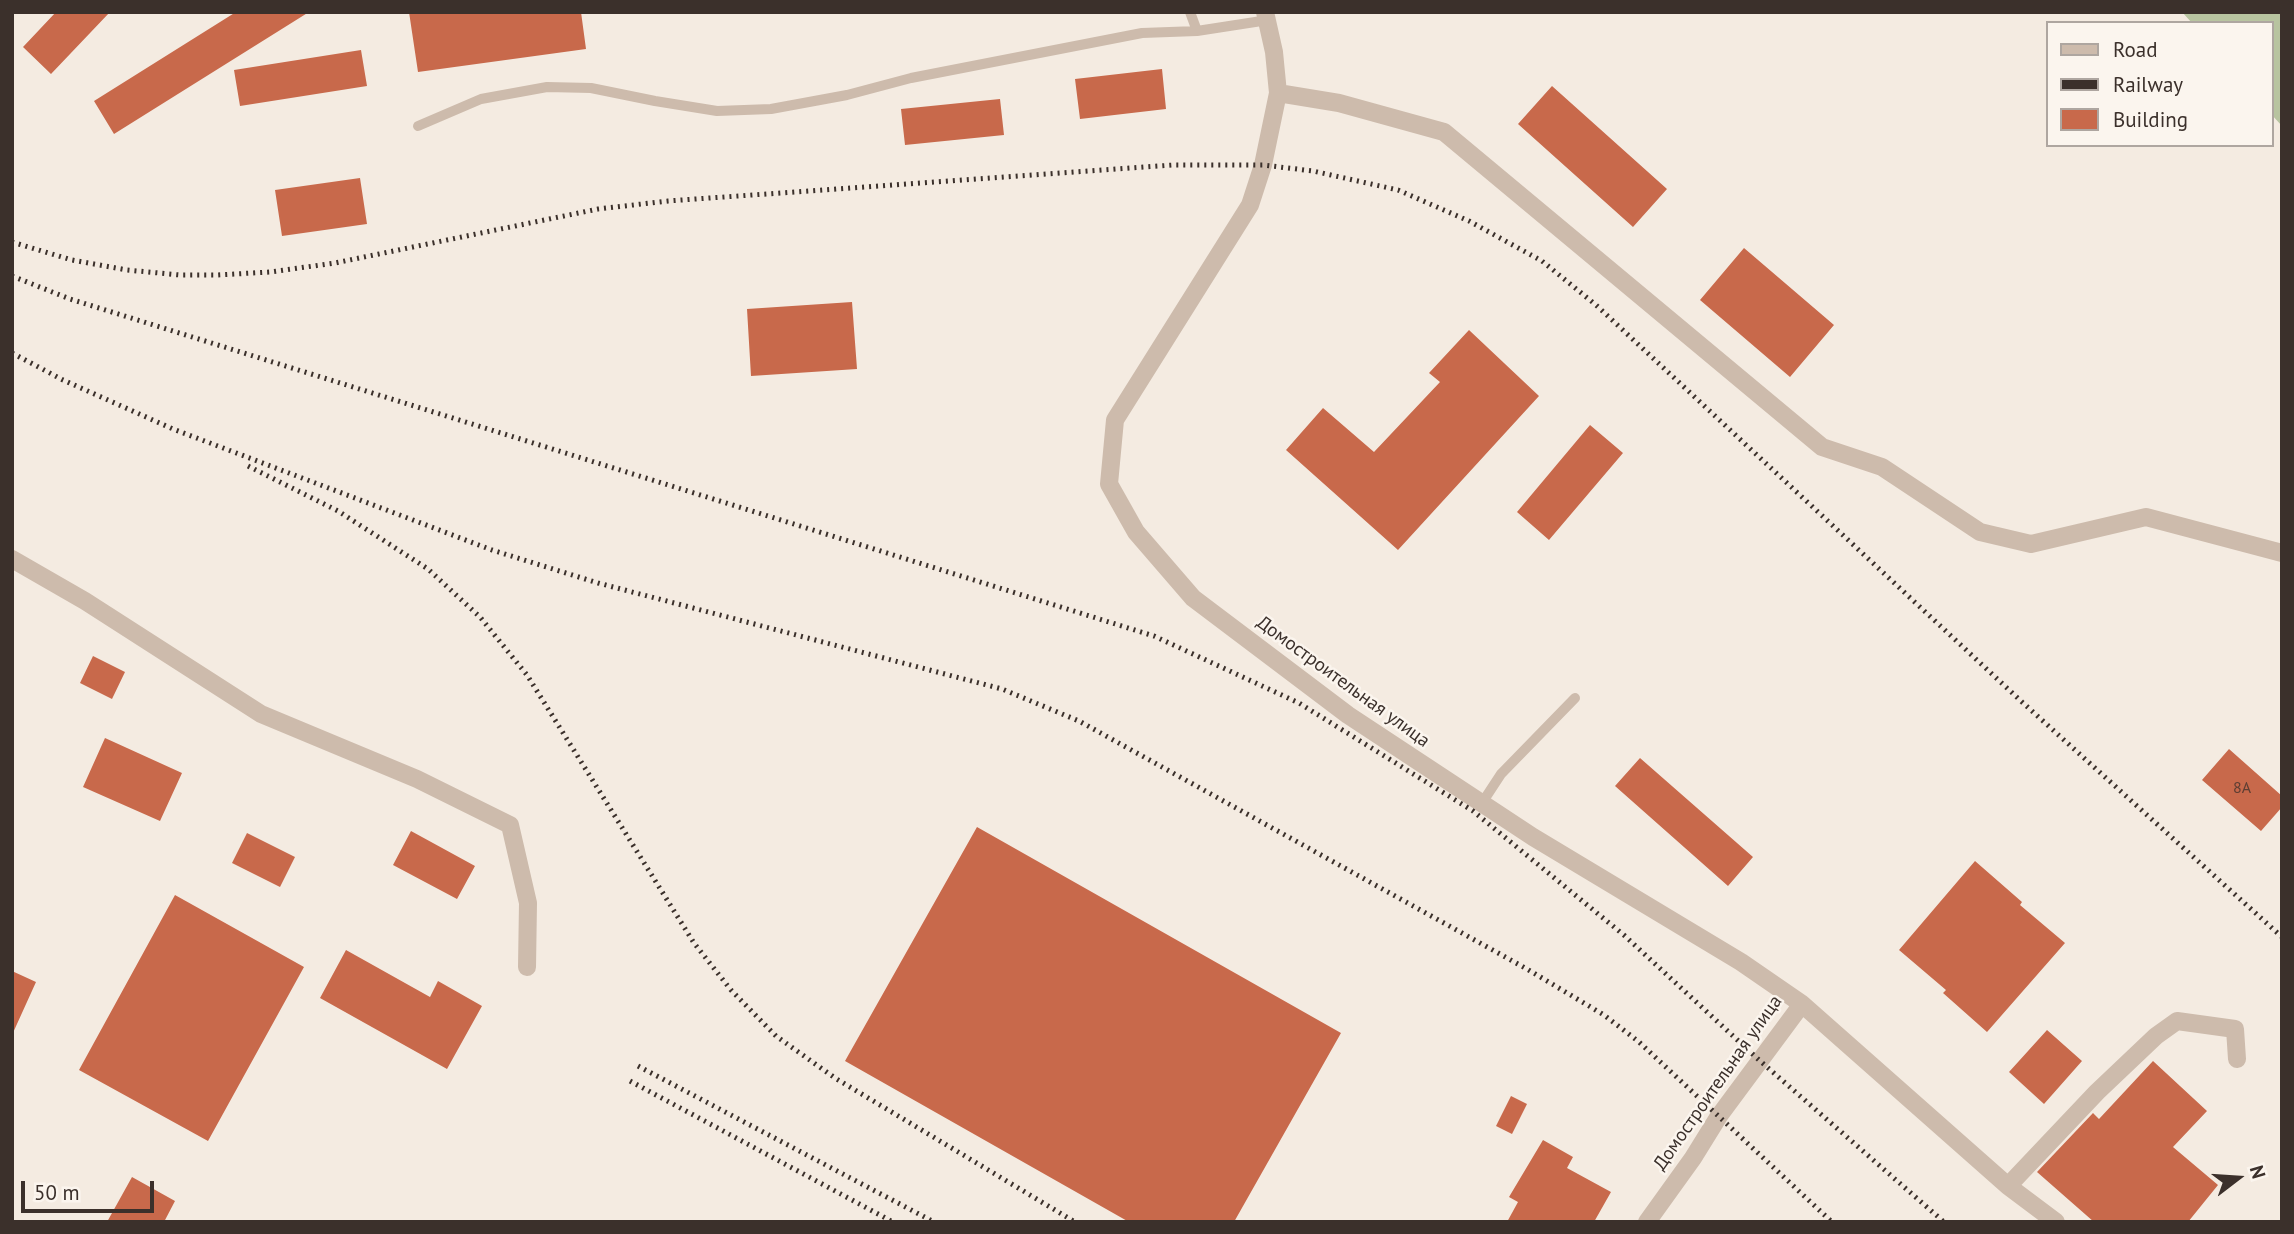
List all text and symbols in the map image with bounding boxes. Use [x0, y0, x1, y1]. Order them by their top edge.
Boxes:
legend [2046, 21, 2273, 147]
text: Road [2113, 36, 2157, 63]
text: Railway [2113, 71, 2183, 98]
text: Building [2113, 106, 2188, 133]
street label: Домостроительная улица [1252, 611, 1434, 753]
house number: 8А [2233, 778, 2251, 798]
street label: Домостроительная улица [1649, 991, 1787, 1175]
north arrow [2203, 1143, 2273, 1213]
text: N [2245, 1162, 2271, 1181]
scale bar [24, 1168, 158, 1212]
text: 50 m [34, 1179, 80, 1206]

